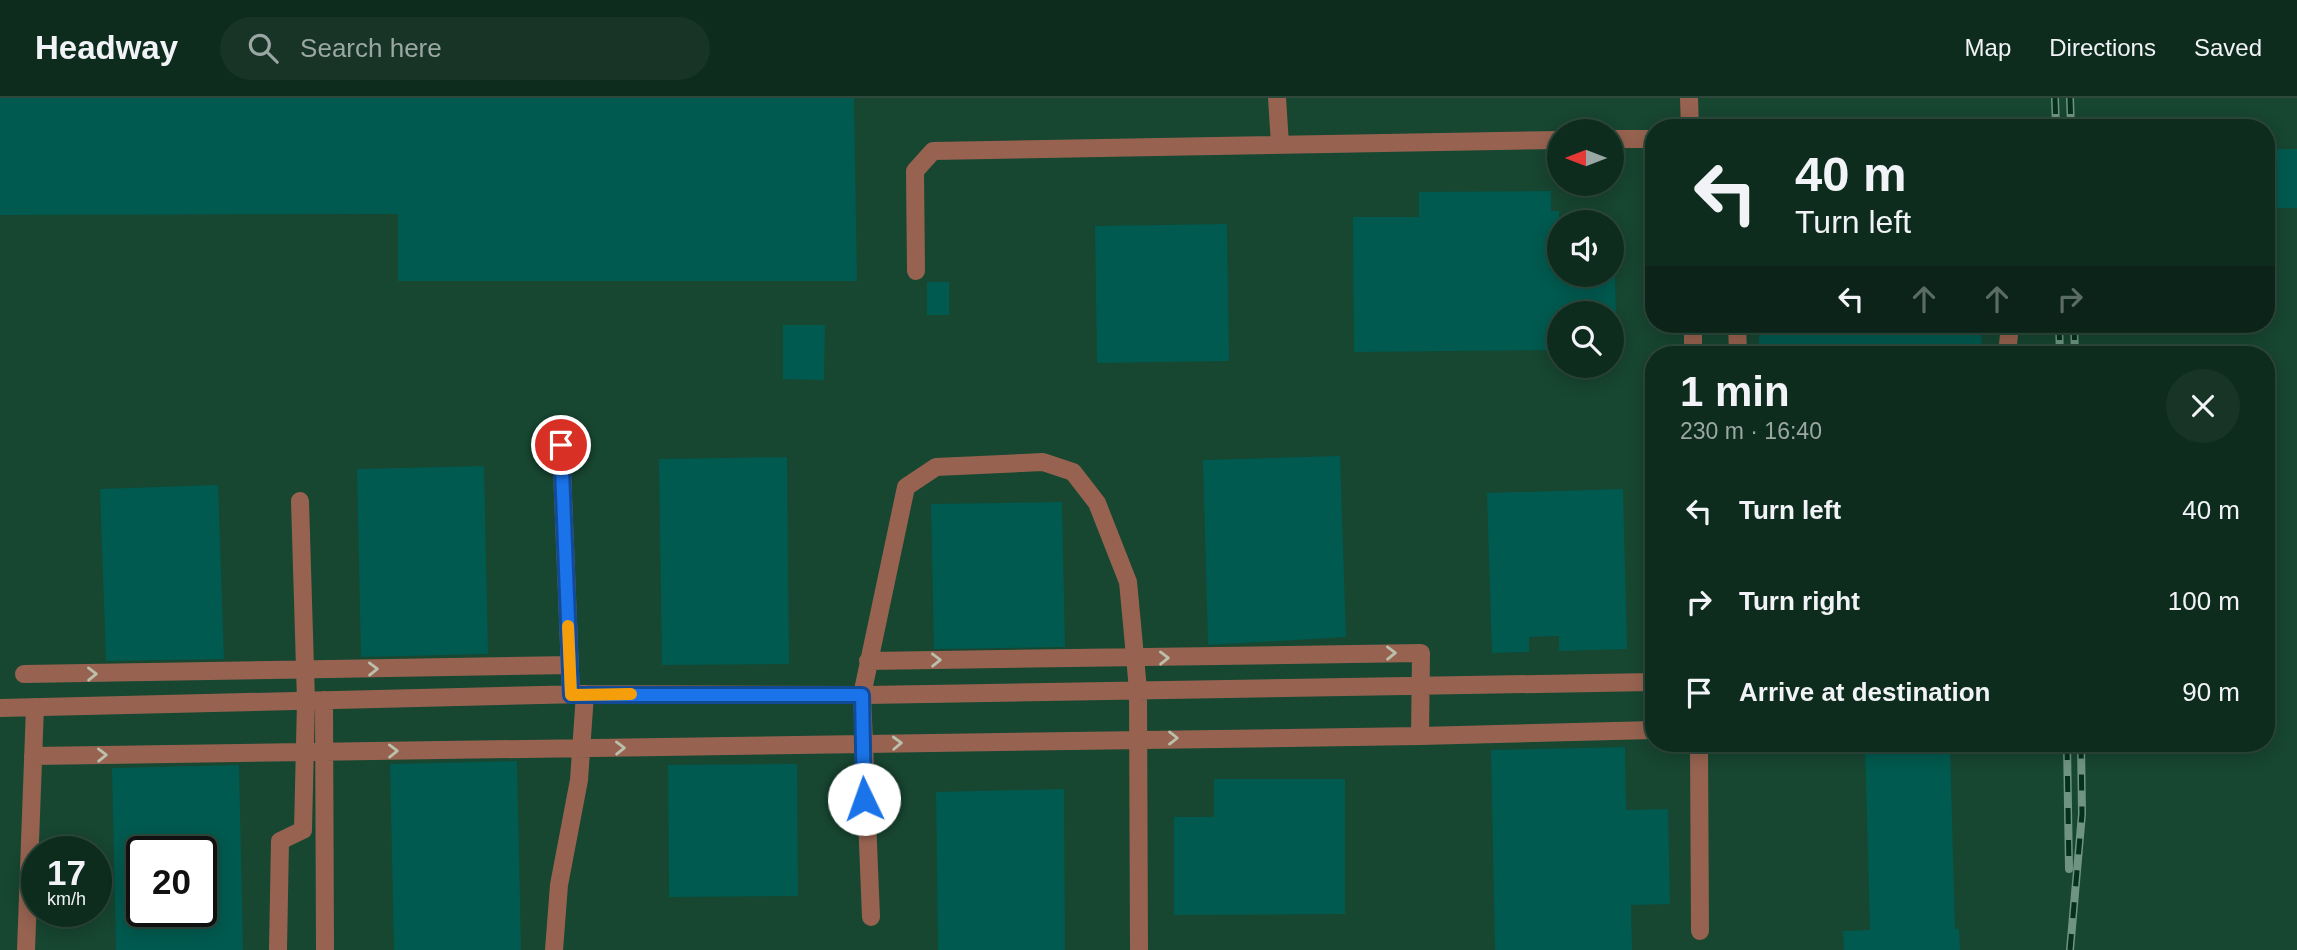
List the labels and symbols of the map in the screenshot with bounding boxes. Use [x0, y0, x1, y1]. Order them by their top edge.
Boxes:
north arrow [1547, 119, 1624, 196]
pin [531, 415, 591, 475]
one-way arrow [1386, 646, 1397, 661]
one-way arrow [1159, 650, 1170, 666]
one-way arrow [931, 653, 942, 668]
one-way arrow [369, 661, 379, 677]
one-way arrow [88, 666, 98, 682]
one-way arrow [1169, 730, 1179, 746]
one-way arrow [892, 736, 903, 751]
one-way arrow [616, 740, 626, 756]
one-way arrow [388, 743, 399, 759]
one-way arrow [97, 747, 107, 763]
position arrow [827, 762, 901, 836]
speed limit sign: 20 [126, 836, 217, 927]

